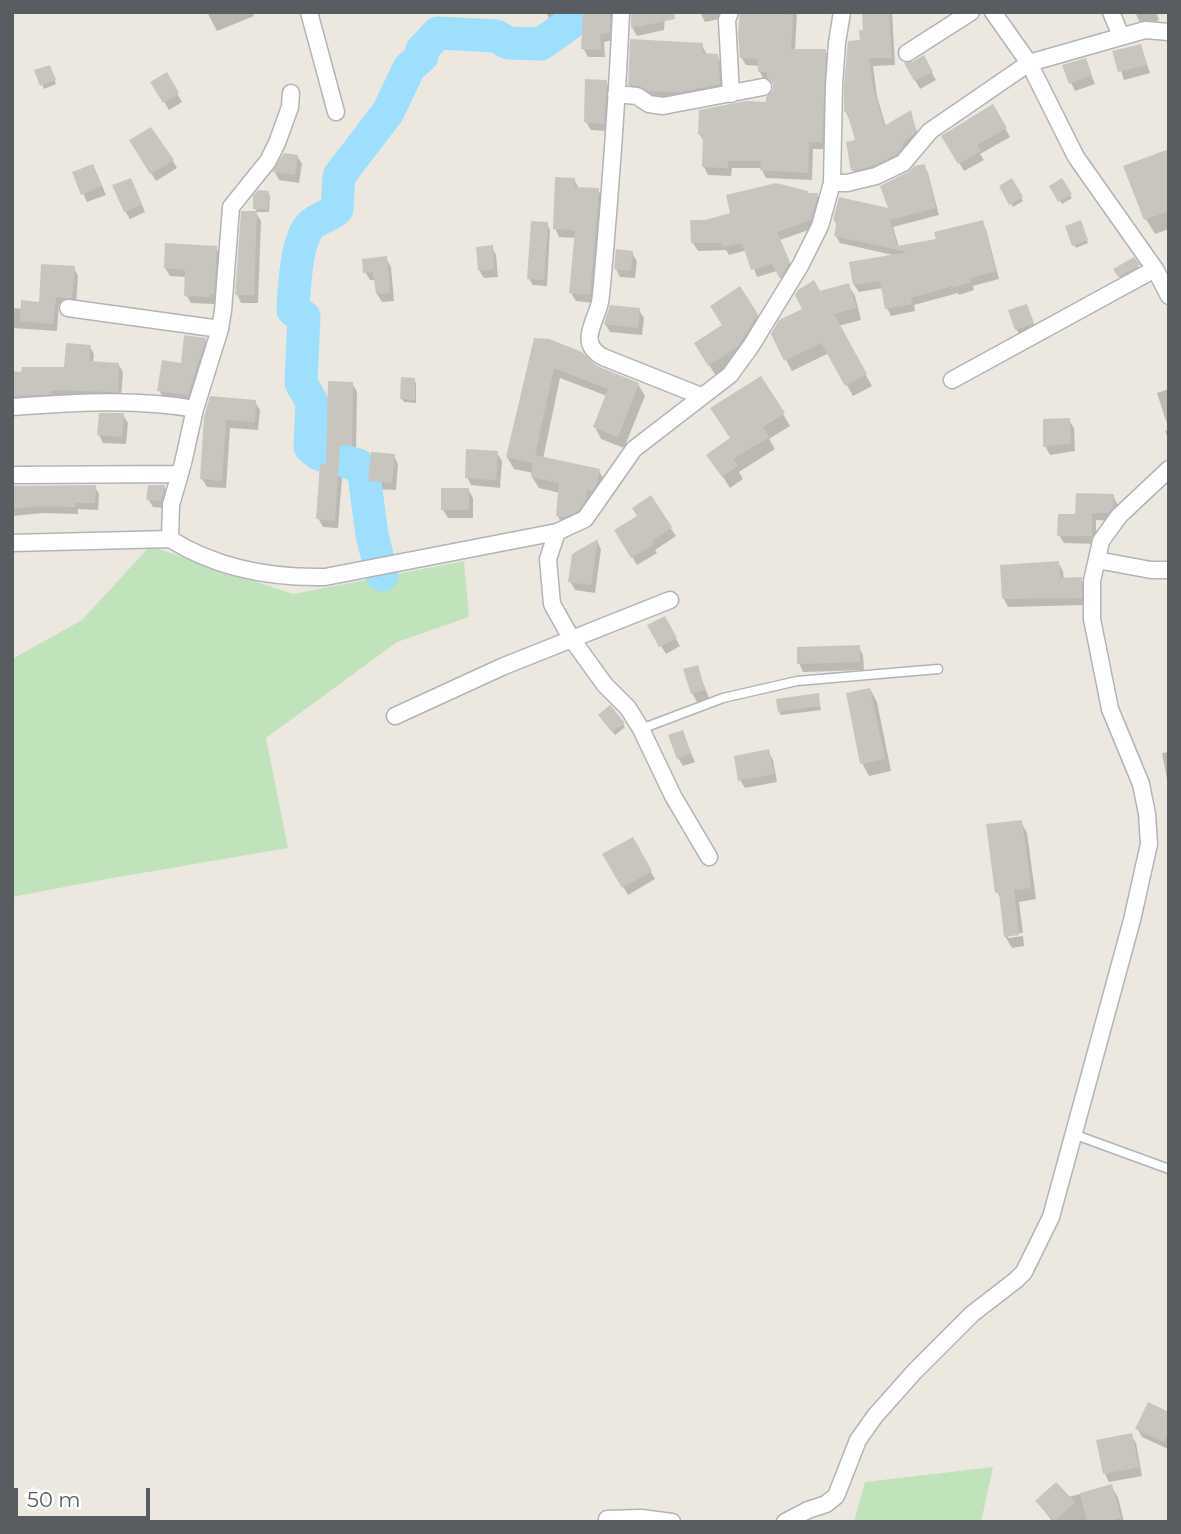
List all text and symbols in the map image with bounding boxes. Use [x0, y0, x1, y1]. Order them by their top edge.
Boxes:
scale bar [18, 1474, 154, 1518]
text: 50 m [27, 1487, 81, 1512]

